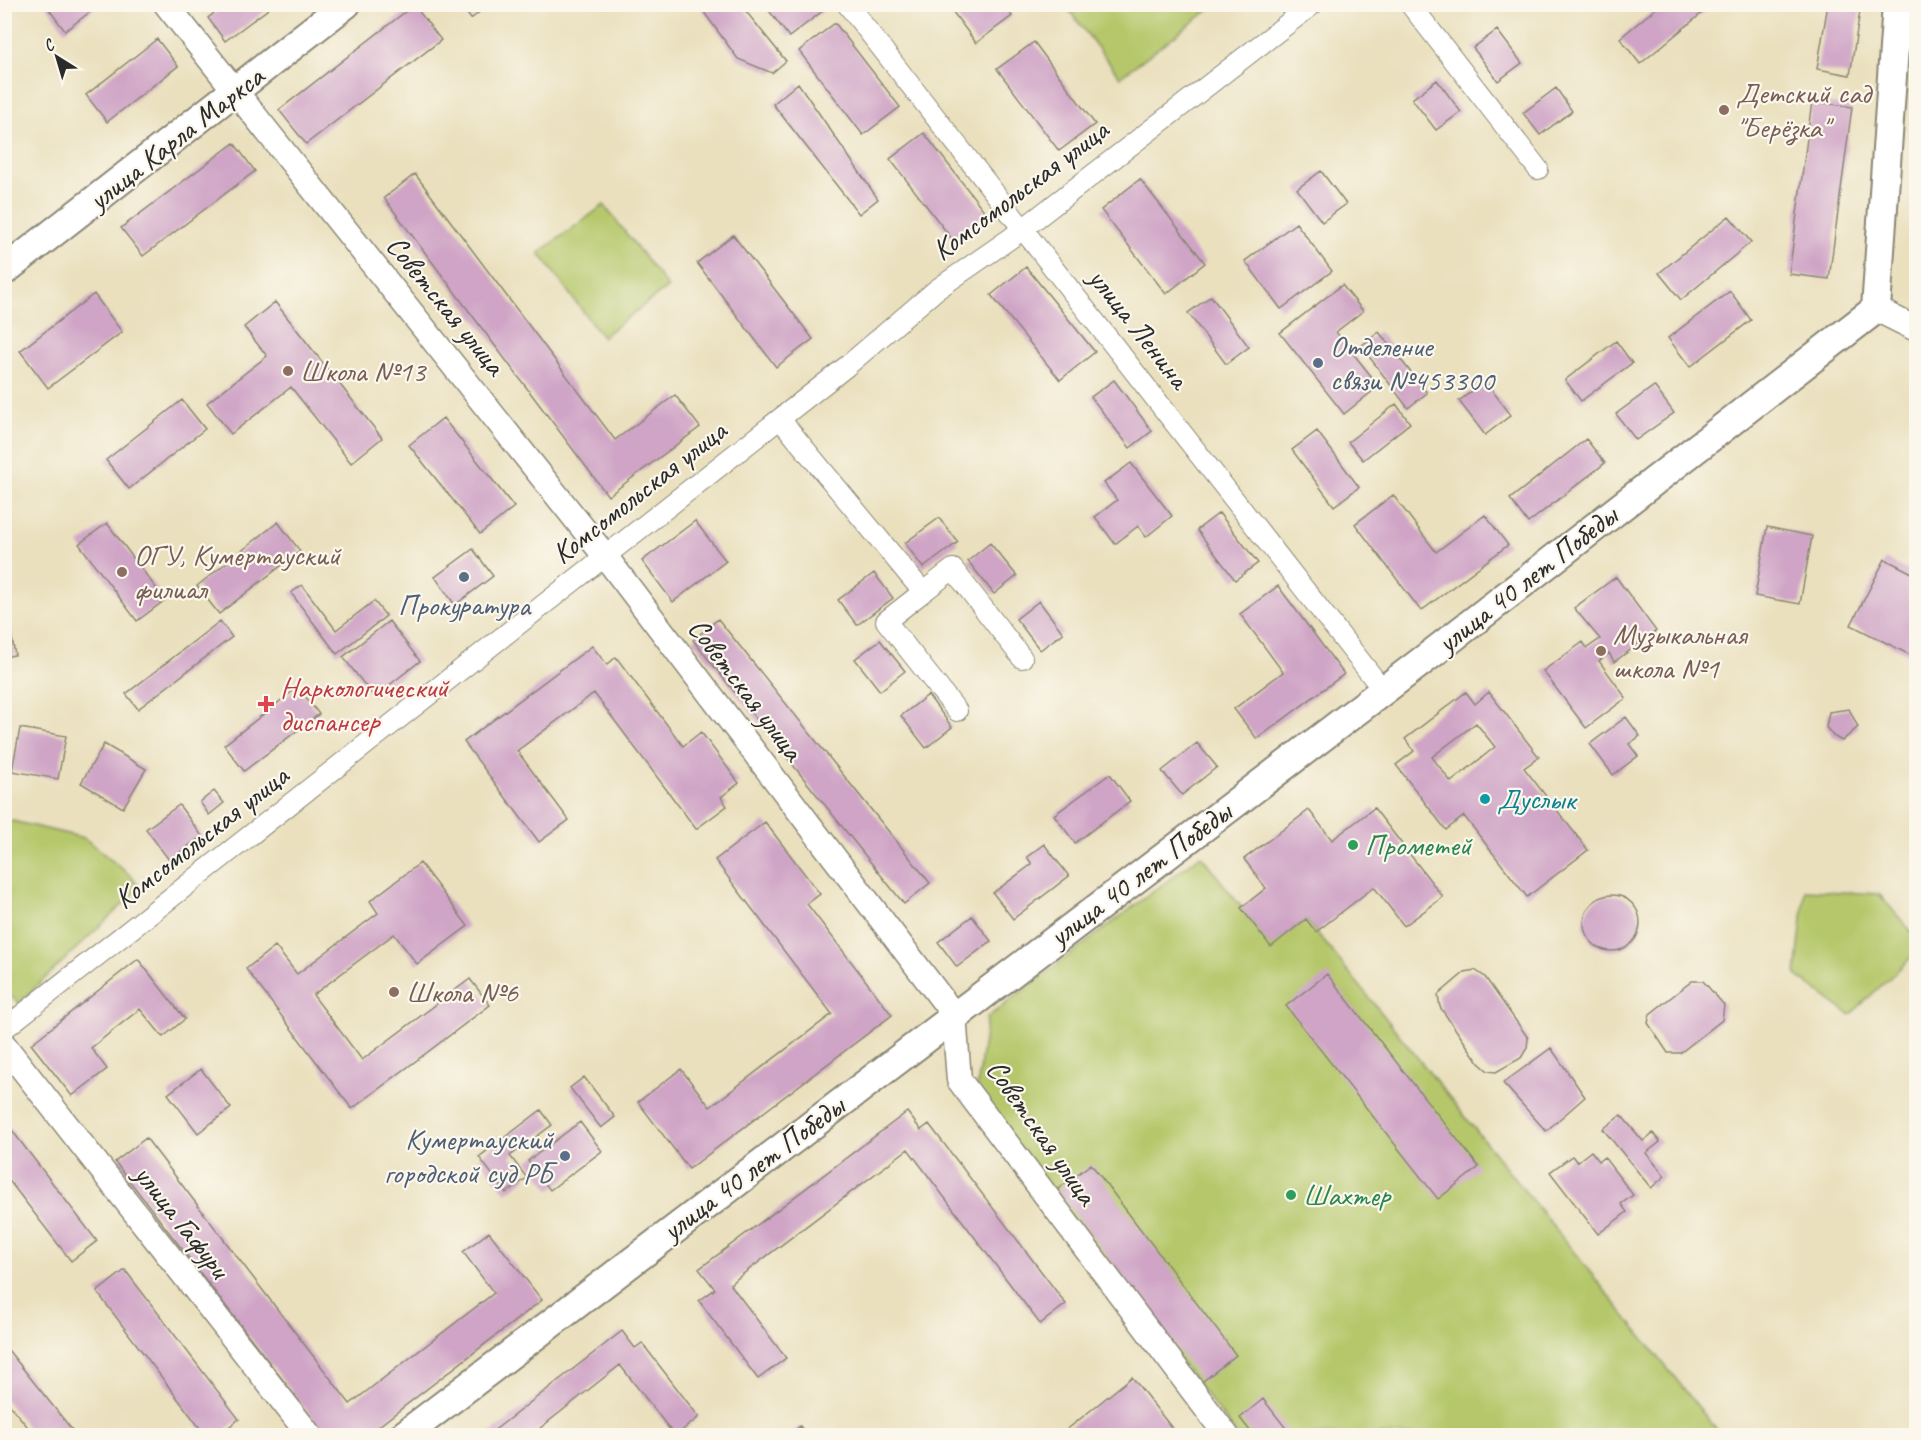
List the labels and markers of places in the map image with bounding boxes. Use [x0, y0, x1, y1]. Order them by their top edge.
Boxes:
place label: Детский сад "Берёзка" [1736, 74, 1873, 146]
marker: Детский сад "Берёзка" [1717, 103, 1731, 117]
place label: Отделение связи №453300 [1330, 327, 1497, 399]
place label: Школа №13 [300, 352, 428, 390]
marker: Отделение связи №453300 [1311, 356, 1325, 370]
marker: Школа №13 [281, 364, 295, 378]
place label: ОГУ, Кумертауский филиал [134, 536, 342, 608]
marker: ОГУ, Кумертауский филиал [115, 565, 129, 579]
marker: Прокуратура [457, 570, 471, 584]
place label: Прокуратура [398, 586, 532, 624]
place label: Музыкальная школа №1 [1613, 615, 1749, 687]
marker: Музыкальная школа №1 [1594, 644, 1608, 658]
place label: Наркологический диспансер [280, 668, 450, 740]
marker: Наркологический диспансер [257, 695, 275, 713]
place label: Дуслык [1497, 780, 1578, 818]
marker: Дуслык [1478, 792, 1492, 806]
place label: Прометей [1365, 826, 1473, 864]
marker: Прометей [1346, 838, 1360, 852]
place label: Школа №6 [406, 973, 519, 1011]
marker: Школа №6 [387, 985, 401, 999]
place label: Кумертауский городской суд РБ [384, 1120, 558, 1192]
marker: Кумертауский городской суд РБ [558, 1149, 572, 1163]
place label: Шахтер [1303, 1176, 1392, 1214]
marker: Шахтер [1284, 1188, 1298, 1202]

